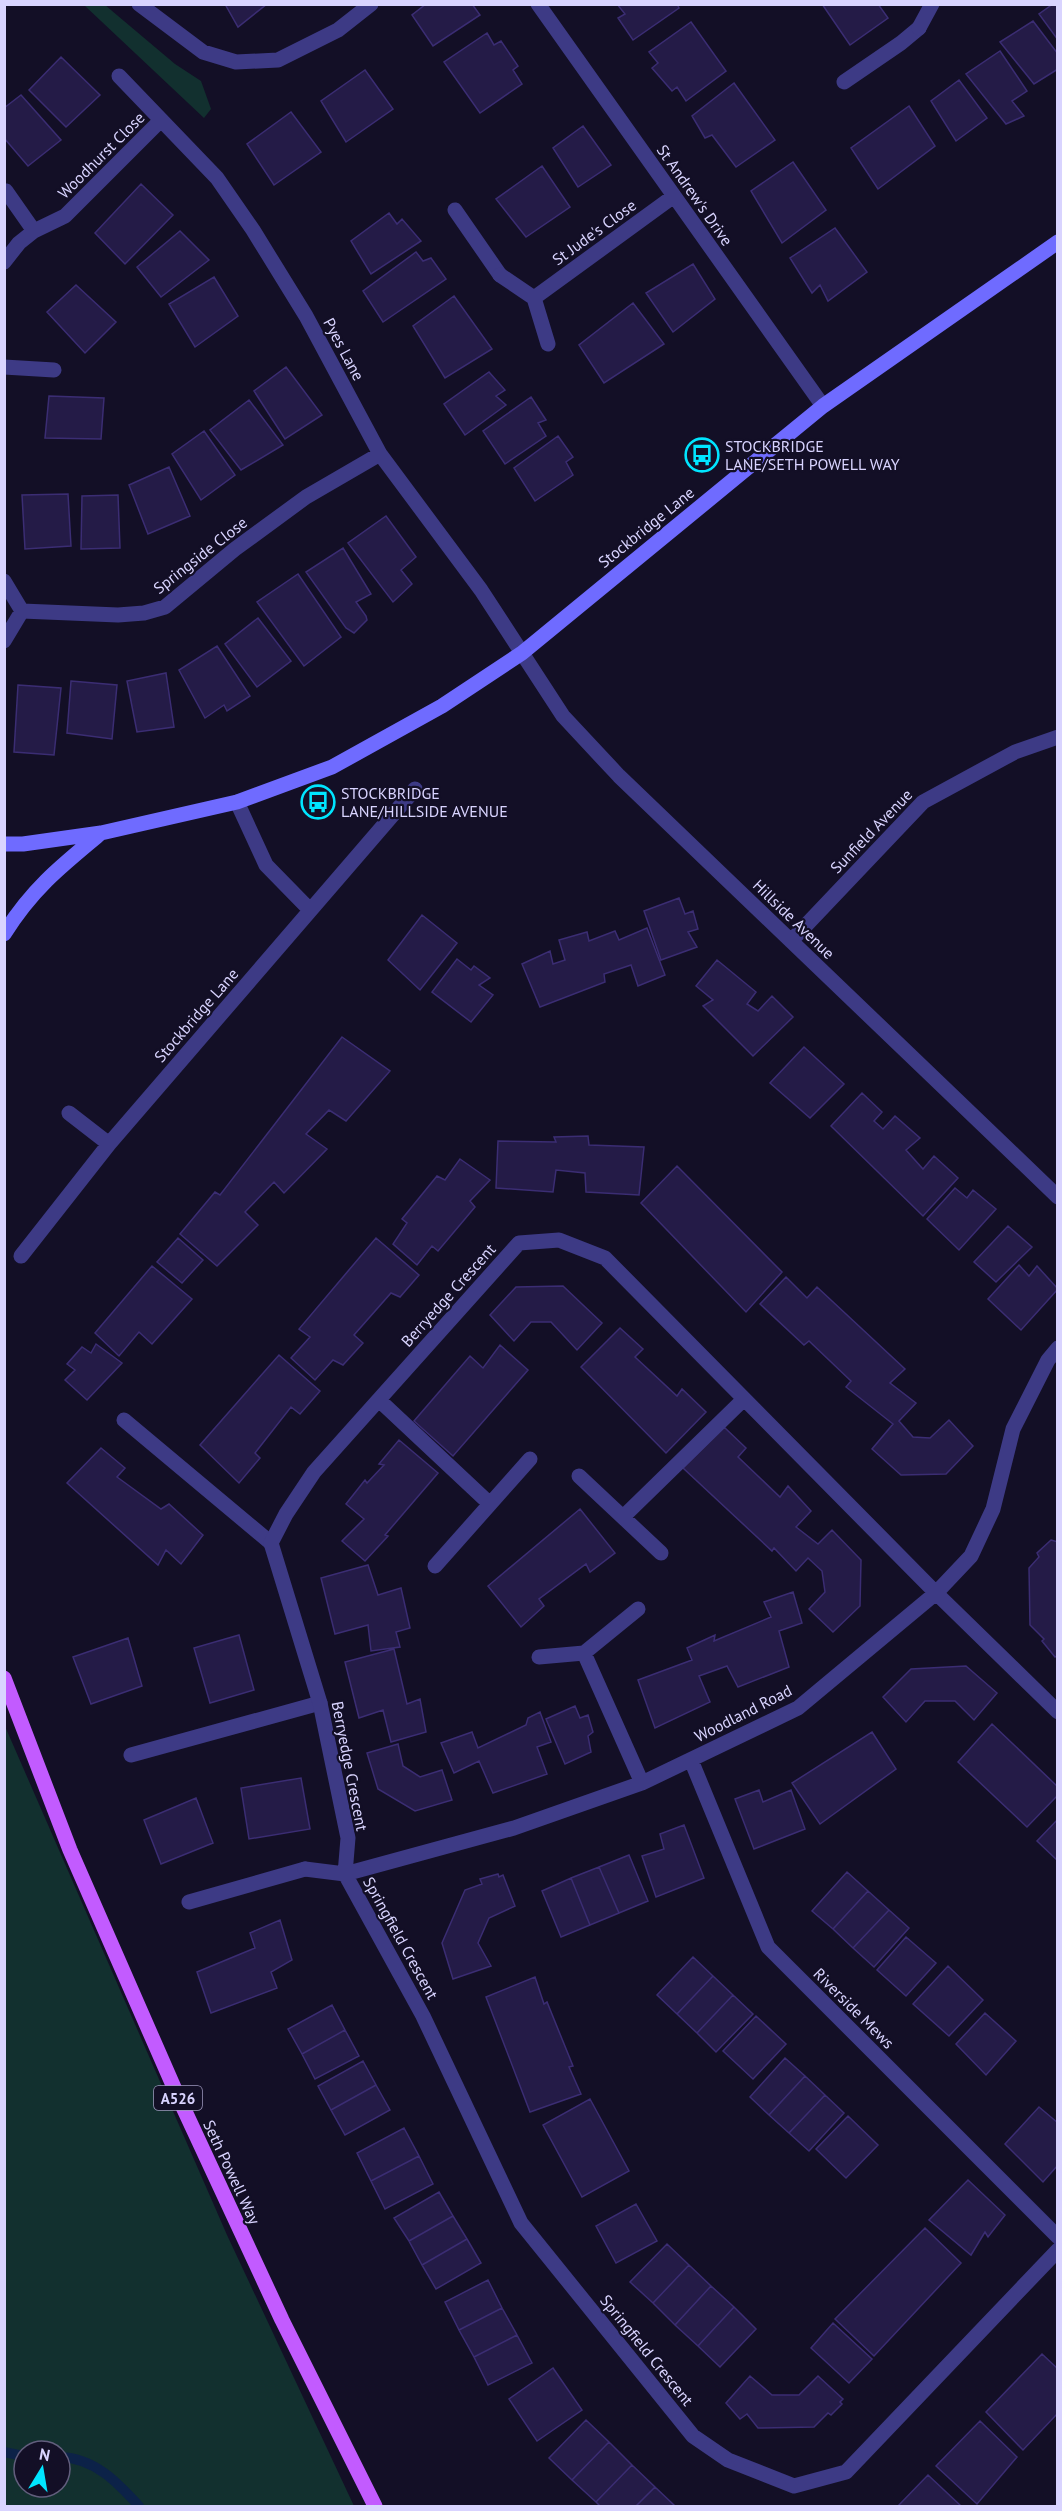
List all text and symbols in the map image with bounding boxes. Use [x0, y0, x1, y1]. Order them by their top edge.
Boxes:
street label: Woodhurst Close [53, 107, 149, 203]
street label: St Andrew's Drive [653, 141, 737, 249]
street label: St Jude's Close [548, 195, 640, 269]
street label: Pyes Lane [319, 314, 369, 384]
place label: STOCKBRIDGE LANE/SETH POWELL WAY [725, 436, 900, 474]
bus stop icon: STOCKBRIDGE LANE/SETH POWELL WAY [684, 437, 720, 473]
street label: Stockbridge Lane [594, 482, 698, 572]
street label: Springside Close [149, 512, 251, 598]
place label: STOCKBRIDGE LANE/HILLSIDE AVENUE [341, 783, 508, 821]
bus stop icon: STOCKBRIDGE LANE/HILLSIDE AVENUE [300, 784, 336, 820]
street label: Sunfield Avenue [826, 785, 916, 877]
street label: Hillside Avenue [749, 875, 839, 963]
street label: Stockbridge Lane [150, 964, 242, 1066]
street label: Berryedge Crescent [397, 1239, 500, 1351]
street label: Woodland Road [691, 1680, 795, 1746]
street label: Berryedge Crescent [328, 1699, 372, 1833]
street label: Springfield Crescent [359, 1873, 443, 2003]
street label: Riverside Mews [809, 1963, 899, 2053]
road number: A526 [154, 2086, 202, 2110]
street label: Seth Powell Way [199, 2117, 265, 2228]
street label: Springfield Crescent [596, 2291, 698, 2410]
north arrow [12, 2439, 72, 2499]
text: N [38, 2443, 52, 2465]

